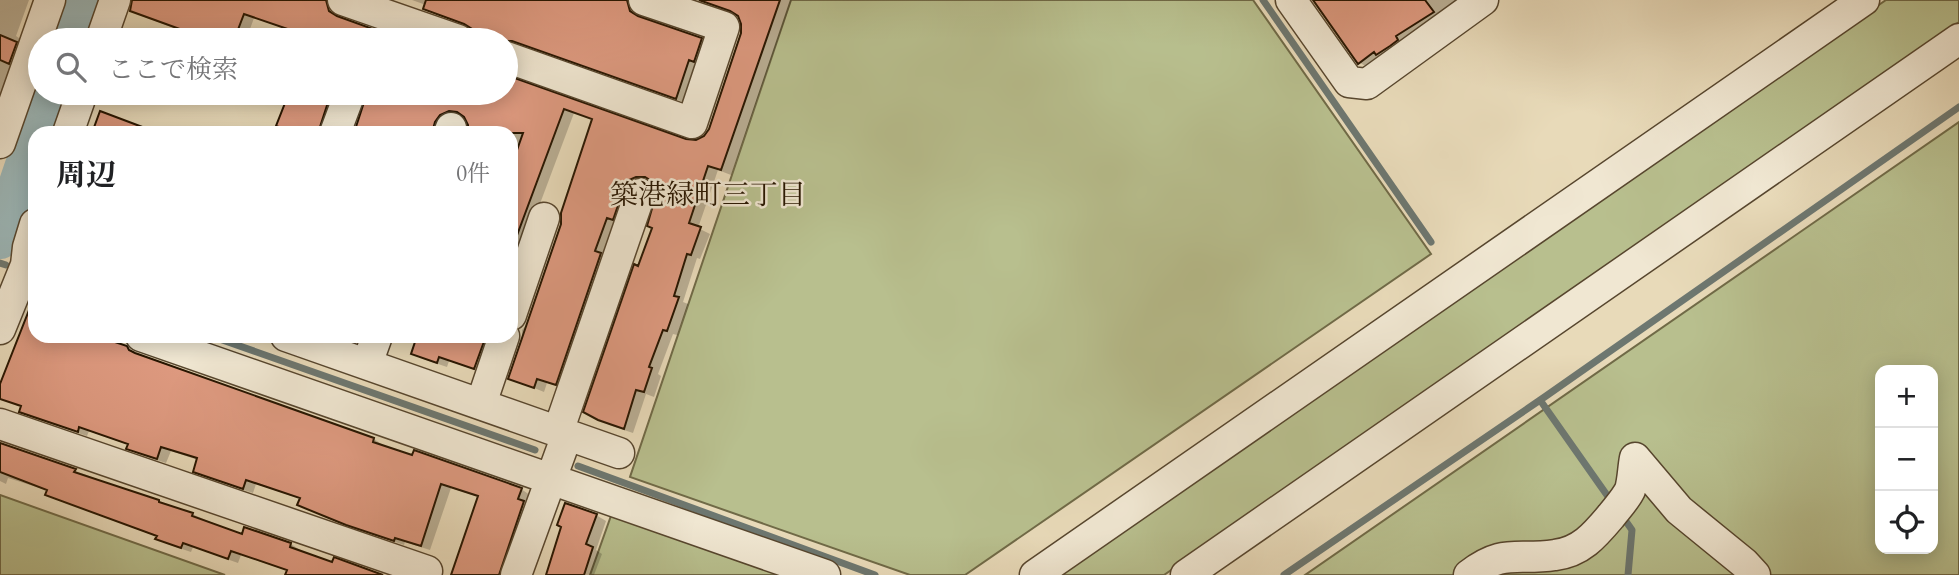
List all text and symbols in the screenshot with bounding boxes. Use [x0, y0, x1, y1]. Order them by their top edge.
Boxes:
search box [28, 28, 518, 105]
icon: search [52, 48, 90, 86]
text: ここで検索 [108, 52, 238, 86]
text: 周辺 [56, 155, 116, 194]
text: 0件 [456, 158, 490, 188]
district label: 築港緑町三丁目 [610, 176, 806, 212]
map controls [1875, 365, 1938, 554]
button: + [1875, 365, 1938, 428]
button: − [1875, 428, 1938, 491]
button: locate [1875, 491, 1938, 554]

